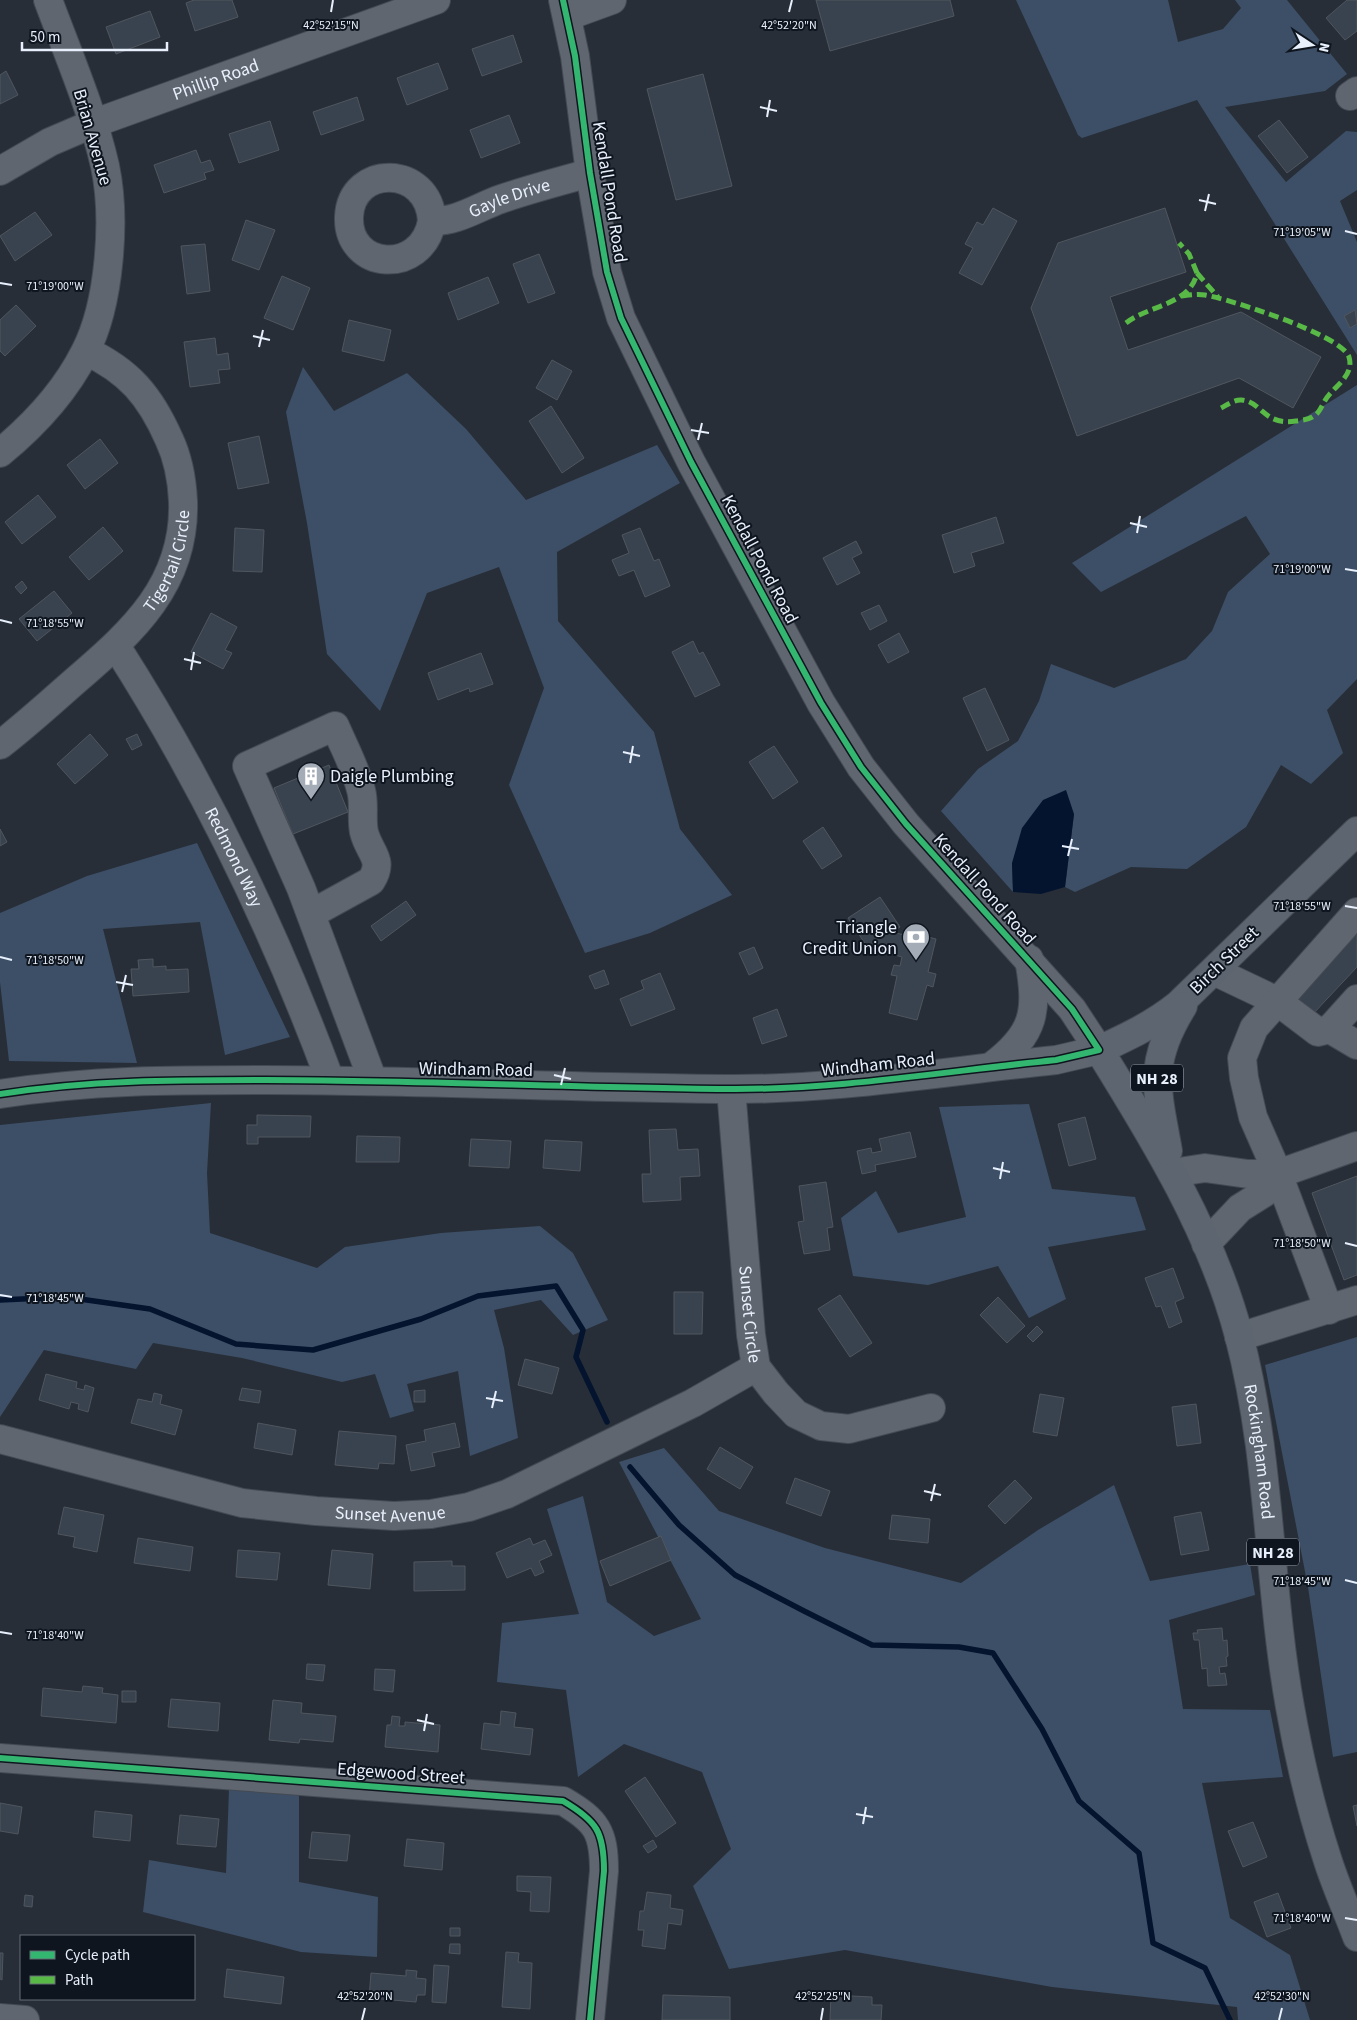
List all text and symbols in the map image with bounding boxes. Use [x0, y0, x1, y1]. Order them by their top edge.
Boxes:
text: 42°52'15"N [303, 17, 359, 34]
text: 42°52'20"N [761, 17, 817, 34]
scale bar [22, 20, 168, 52]
north arrow [1287, 20, 1337, 70]
text: 50 m [30, 27, 60, 48]
text: N [1313, 41, 1334, 54]
street label: Phillip Road [169, 53, 263, 107]
street label: Brian Avenue [67, 86, 118, 188]
street label: Kendall Pond Road [586, 120, 633, 264]
street label: Gayle Drive [465, 172, 553, 224]
text: 71°19'05"W [1273, 224, 1331, 241]
text: 71°19'00"W [26, 278, 84, 295]
street label: Kendall Pond Road [715, 490, 804, 628]
street label: Tigertail Circle [137, 510, 196, 618]
text: 71°19'00"W [1273, 561, 1331, 578]
text: 71°18'55"W [26, 615, 84, 632]
building icon: Daigle Plumbing [296, 761, 326, 800]
place label: Daigle Plumbing [330, 764, 454, 789]
street label: Redmond Way [198, 803, 269, 912]
street label: Kendall Pond Road [928, 828, 1042, 951]
text: 71°18'55"W [1273, 898, 1331, 915]
place label: Triangle Credit Union [802, 915, 897, 961]
street label: Birch Street [1184, 921, 1265, 1000]
bank icon: Triangle Credit Union [901, 922, 931, 961]
text: 71°18'50"W [26, 952, 84, 969]
street label: Windham Road [820, 1046, 936, 1083]
street label: Windham Road [419, 1056, 533, 1083]
road number: NH 28 [1131, 1064, 1183, 1092]
text: 71°18'50"W [1273, 1235, 1331, 1252]
street label: Sunset Circle [732, 1265, 767, 1365]
text: 71°18'45"W [26, 1290, 84, 1307]
street label: Rockingham Road [1237, 1382, 1280, 1521]
street label: Sunset Avenue [334, 1500, 448, 1529]
road number: NH 28 [1247, 1538, 1299, 1565]
text: 71°18'45"W [1273, 1573, 1331, 1590]
text: 71°18'40"W [26, 1627, 84, 1644]
street label: Edgewood Street [336, 1757, 466, 1790]
text: 71°18'40"W [1273, 1910, 1331, 1927]
legend [20, 1935, 195, 2000]
text: Cycle path [65, 1945, 130, 1966]
text: Path [65, 1970, 93, 1991]
text: 42°52'20"N [337, 1988, 393, 2005]
text: 42°52'25"N [795, 1988, 851, 2005]
text: 42°52'30"N [1254, 1988, 1310, 2005]

